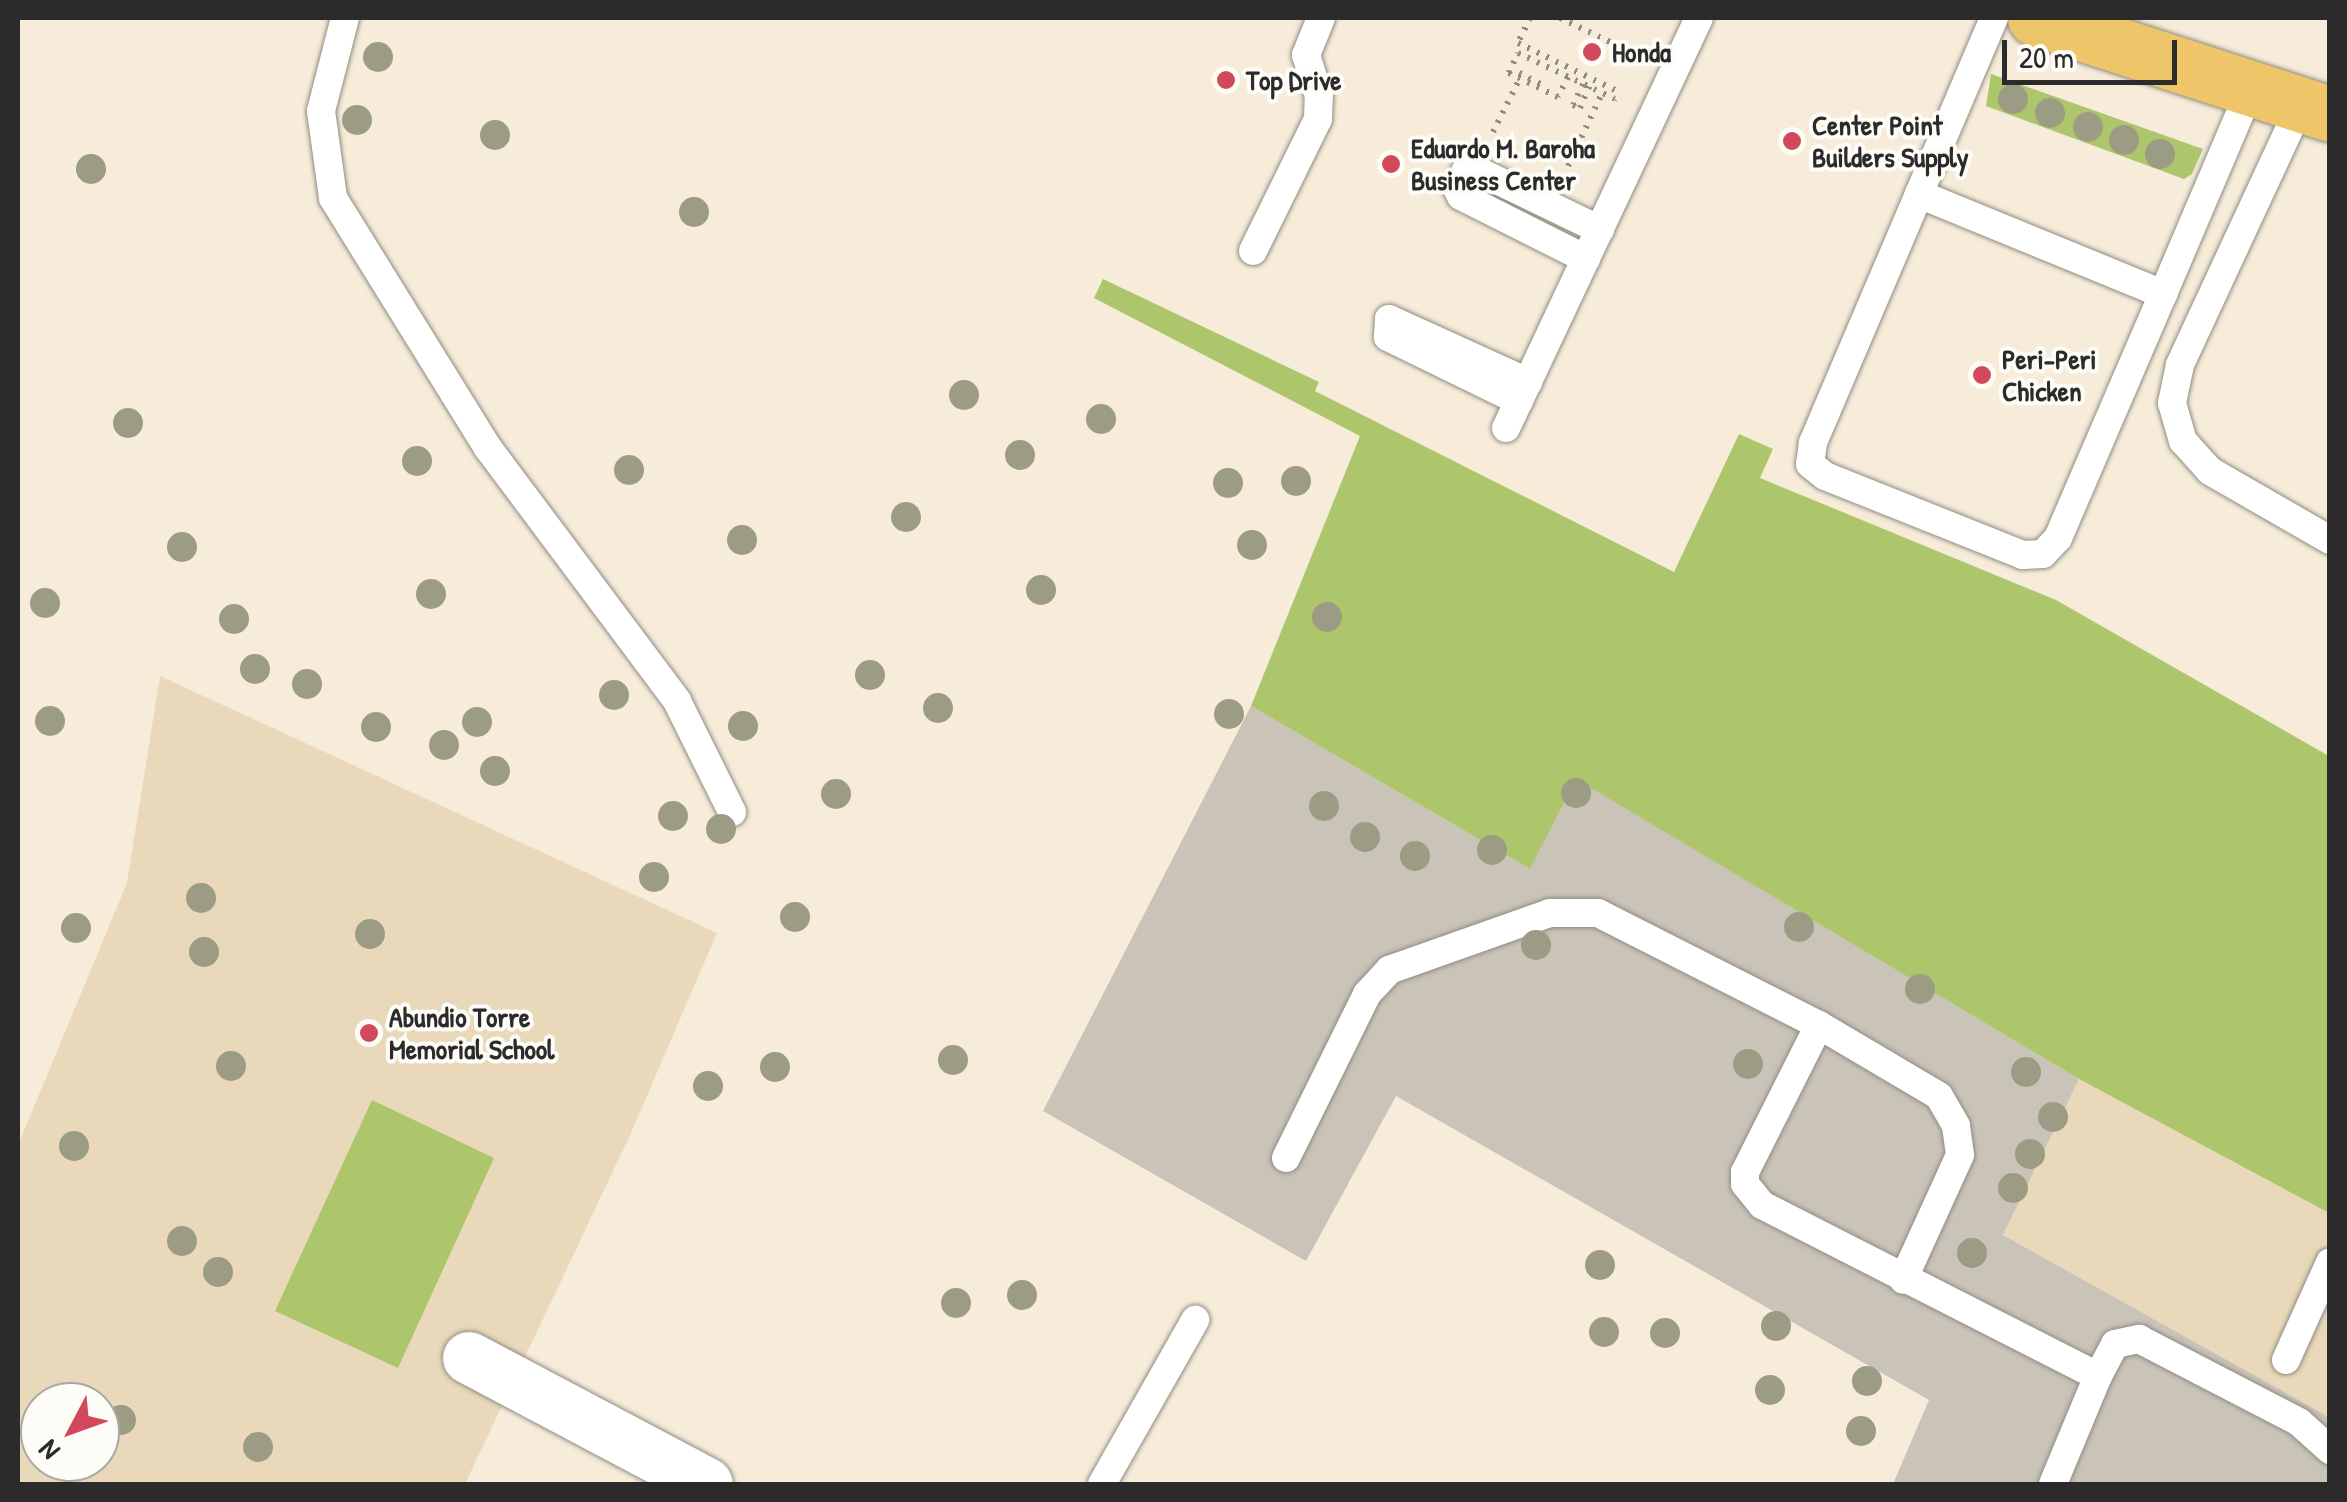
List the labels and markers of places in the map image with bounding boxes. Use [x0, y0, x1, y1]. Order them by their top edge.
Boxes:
place label: Honda [1612, 35, 1671, 69]
marker: Honda [1581, 41, 1603, 63]
place label: Top Drive [1246, 63, 1342, 97]
marker: Top Drive [1215, 69, 1237, 91]
place label: Center Point Builders Supply [1812, 108, 1968, 174]
marker: Center Point Builders Supply [1781, 130, 1803, 152]
place label: Eduardo M. Baroha Business Center [1411, 131, 1595, 197]
marker: Eduardo M. Baroha Business Center [1380, 153, 1402, 175]
place label: Peri-Peri Chicken [2002, 342, 2097, 408]
marker: Peri-Peri Chicken [1971, 364, 1993, 386]
place label: Abundio Torre Memorial School [389, 1000, 555, 1066]
marker: Abundio Torre Memorial School [358, 1022, 380, 1044]

